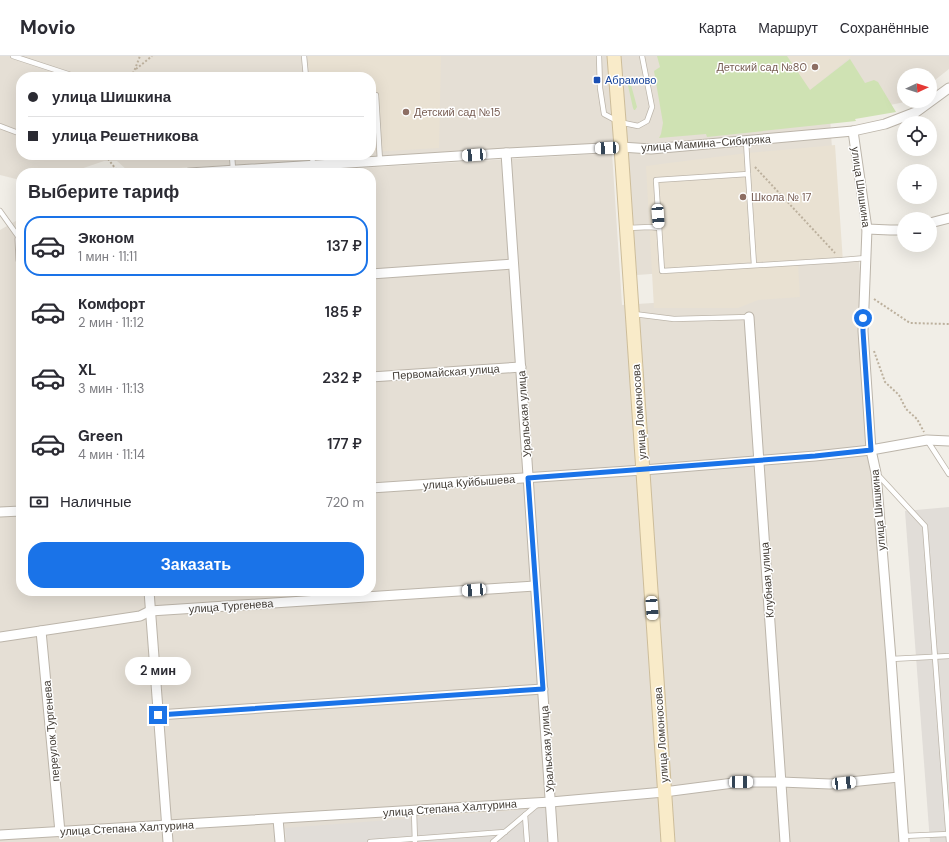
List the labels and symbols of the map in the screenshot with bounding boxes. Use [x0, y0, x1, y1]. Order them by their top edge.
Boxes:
place label: Детский сад №80 [716, 60, 807, 74]
marker: Детский сад №80 [810, 62, 820, 72]
north arrow [897, 68, 937, 108]
place label: Абрамово [605, 73, 656, 87]
marker: Абрамово [592, 75, 602, 85]
place label: Детский сад №15 [414, 105, 501, 119]
marker: Детский сад №15 [401, 107, 411, 117]
street label: улица Мамина-Сибиряка [641, 131, 772, 155]
car [595, 141, 619, 155]
street label: улица Шишкина [848, 146, 874, 229]
car [462, 148, 486, 162]
place label: Школа № 17 [751, 190, 812, 204]
marker: Школа № 17 [738, 192, 748, 202]
car [651, 204, 665, 228]
route start [854, 309, 872, 327]
street label: Первомайская улица [392, 361, 501, 383]
street label: улица Ломоносова [629, 363, 649, 460]
street label: Уральская улица [514, 369, 534, 458]
street label: улица Шишкина [867, 468, 889, 551]
street label: улица Куйбышева [423, 472, 516, 492]
street label: Клубная улица [757, 541, 777, 618]
car [462, 583, 486, 597]
street label: улица Тургенева [188, 596, 275, 616]
car [645, 596, 659, 620]
callout: 2 мин [125, 657, 191, 685]
street label: переулок Тургенева [40, 679, 62, 782]
street label: улица Ломоносова [651, 686, 671, 783]
street label: Уральская улица [537, 704, 557, 793]
route end [149, 706, 167, 724]
car [729, 776, 753, 788]
car [831, 776, 857, 790]
street label: улица Степана Халтурина [383, 796, 518, 820]
street label: улица Степана Халтурина [60, 817, 195, 839]

